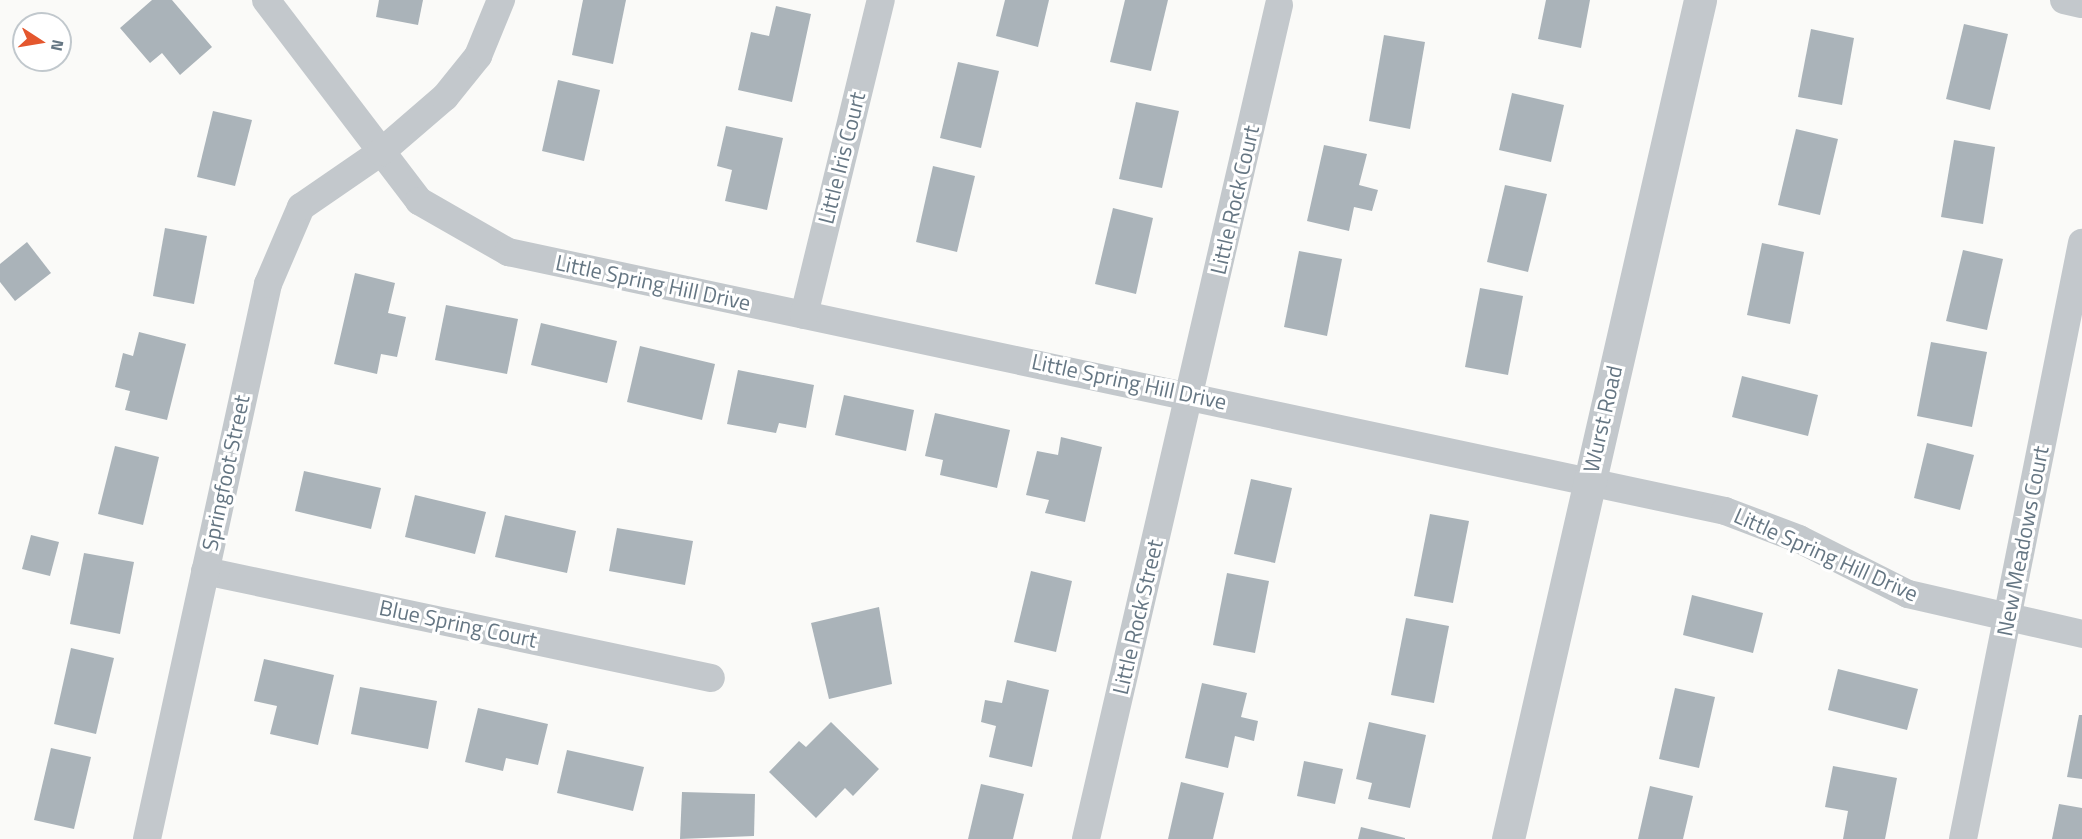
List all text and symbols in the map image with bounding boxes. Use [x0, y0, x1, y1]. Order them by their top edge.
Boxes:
north arrow [12, 12, 72, 72]
text: N [45, 37, 71, 53]
street label: Little Iris Court [813, 89, 871, 227]
street label: Little Rock Court [1205, 123, 1265, 277]
street label: Little Spring Hill Drive [553, 249, 753, 317]
street label: Little Spring Hill Drive [1029, 348, 1229, 416]
street label: Wurst Road [1578, 363, 1628, 475]
street label: Springfoot Street [197, 393, 255, 553]
street label: New Meadows Court [1992, 444, 2054, 638]
street label: Little Spring Hill Drive [1730, 503, 1922, 607]
street label: Little Rock Street [1107, 537, 1169, 697]
street label: Blue Spring Court [377, 594, 539, 654]

